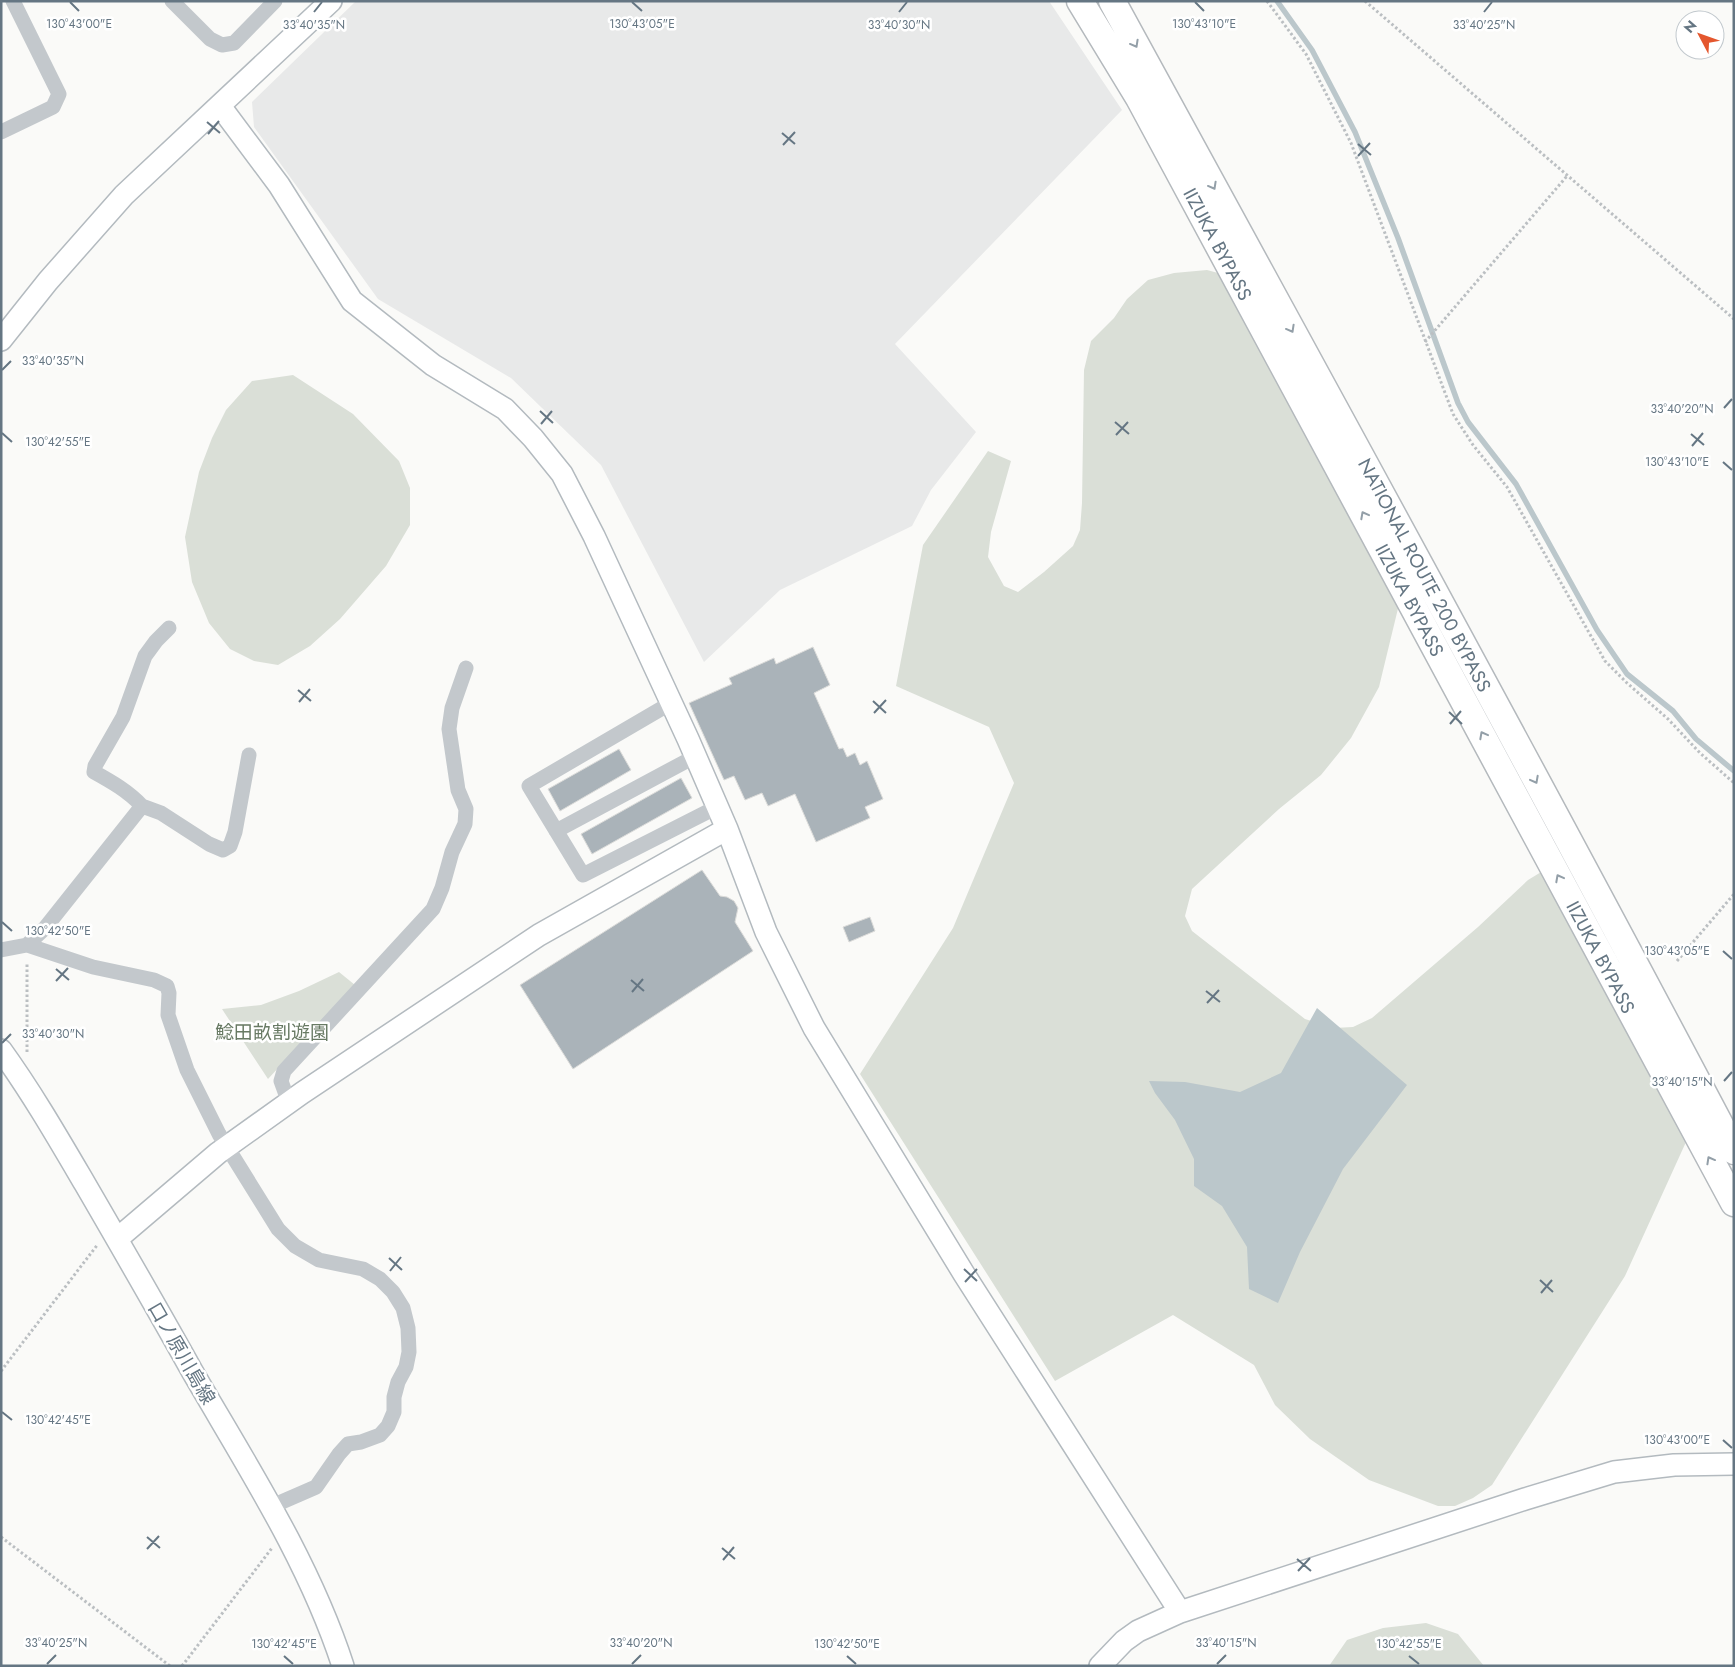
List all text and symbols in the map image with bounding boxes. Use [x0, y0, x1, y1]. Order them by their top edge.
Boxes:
north arrow [1675, 10, 1725, 60]
text: 130°43'00"E [46, 15, 112, 33]
text: 130°43'05"E [609, 15, 675, 33]
text: 130°43'10"E [1172, 15, 1236, 33]
text: 33°40'35"N [283, 16, 345, 34]
text: 33°40'30"N [868, 16, 930, 34]
text: 33°40'25"N [1453, 16, 1515, 34]
text: N [1679, 16, 1701, 37]
one-way arrow [1129, 39, 1139, 48]
one-way arrow [1207, 181, 1217, 190]
street label: IIZUKA BYPASS [1177, 183, 1259, 305]
one-way arrow [1285, 324, 1295, 333]
text: 33°40'35"N [22, 352, 84, 370]
text: 33°40'20"N [1651, 400, 1713, 418]
text: 130°42'55"E [25, 433, 91, 451]
text: 130°43'10"E [1645, 453, 1709, 471]
street label: NATIONAL ROUTE 200 BYPASS [1351, 454, 1498, 697]
one-way arrow [1360, 511, 1370, 520]
street label: IIZUKA BYPASS [1369, 539, 1451, 661]
one-way arrow [1479, 731, 1489, 740]
one-way arrow [1529, 774, 1539, 783]
one-way arrow [1555, 875, 1565, 884]
street label: IIZUKA BYPASS [1560, 896, 1642, 1018]
text: 130°42'50"E [25, 922, 91, 940]
text: 130°43'05"E [1644, 942, 1710, 960]
park label: 鯰田畝割遊園 [215, 1019, 329, 1046]
text: 33°40'30"N [22, 1025, 84, 1043]
text: 33°40'15"N [1651, 1073, 1713, 1091]
one-way arrow [1707, 1157, 1717, 1166]
street label: 口ノ原川島線 [141, 1297, 222, 1409]
text: 130°42'45"E [25, 1411, 91, 1429]
text: 130°43'00"E [1644, 1431, 1710, 1449]
text: 33°40'25"N [25, 1634, 87, 1652]
text: 33°40'20"N [610, 1634, 672, 1652]
text: 33°40'15"N [1195, 1634, 1257, 1652]
text: 130°42'45"E [251, 1635, 317, 1653]
text: 130°42'50"E [814, 1635, 880, 1653]
text: 130°42'55"E [1376, 1635, 1442, 1653]

